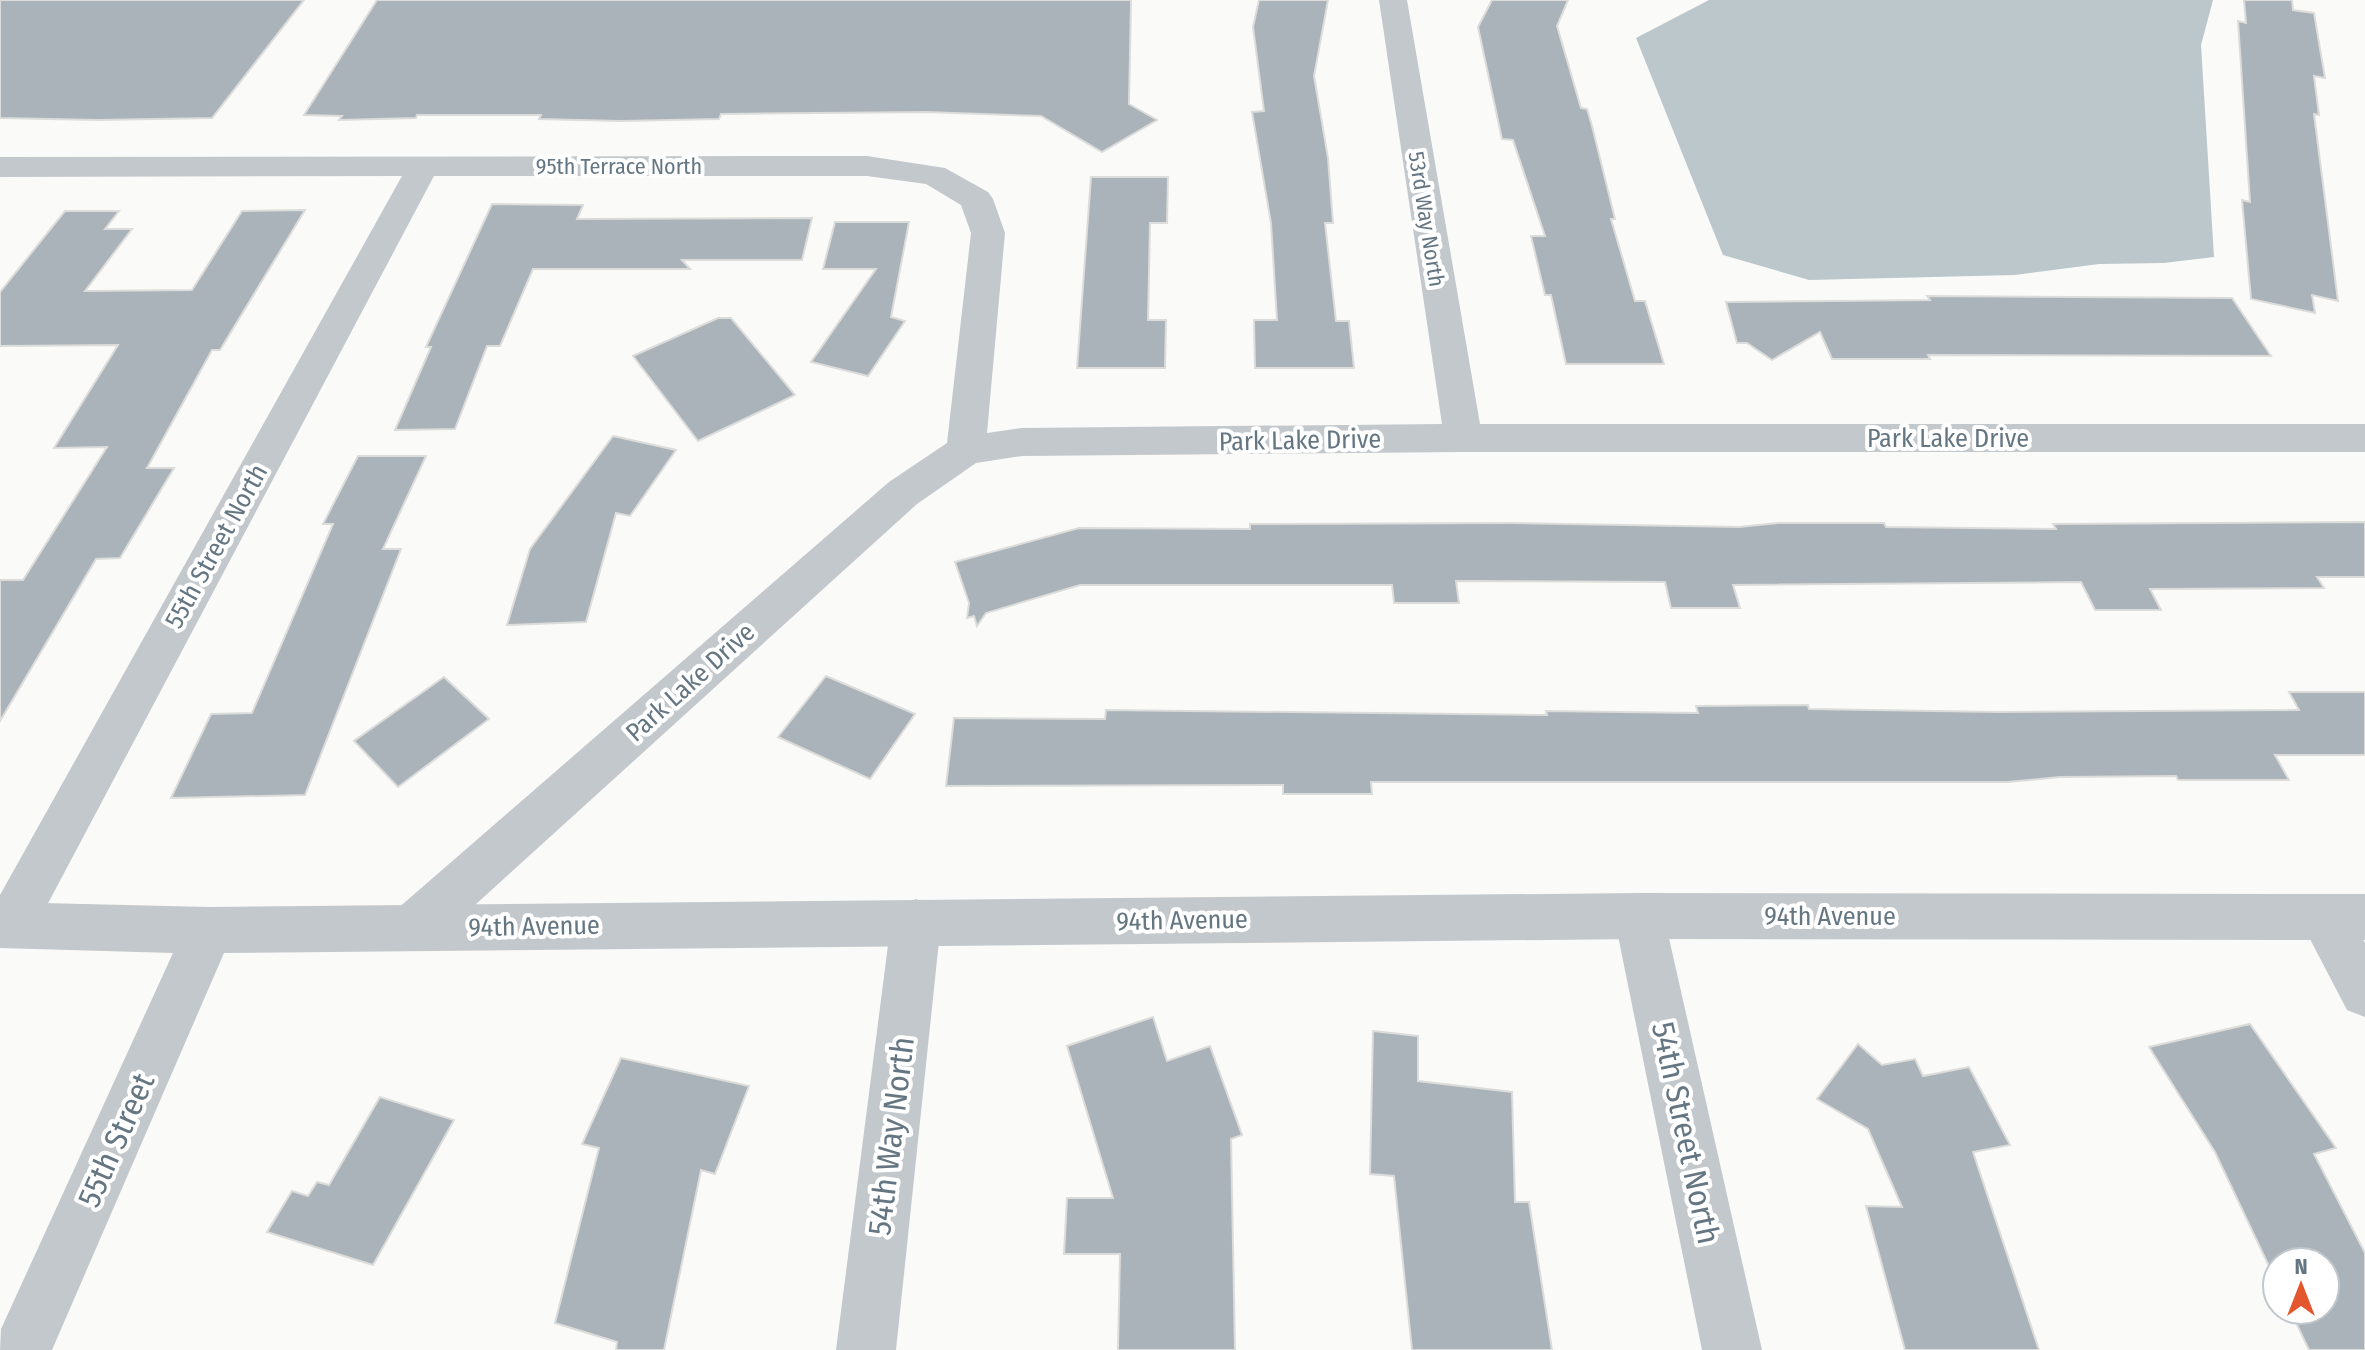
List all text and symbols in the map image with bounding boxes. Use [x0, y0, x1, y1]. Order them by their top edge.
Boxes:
street label: 53rd Way North [1402, 150, 1451, 289]
street label: 95th Terrace North [536, 153, 702, 180]
street label: Park Lake Drive [1867, 423, 2029, 454]
street label: Park Lake Drive [1219, 424, 1381, 457]
street label: 55th Street North [159, 459, 274, 634]
street label: Park Lake Drive [620, 617, 761, 748]
street label: 94th Avenue [1764, 901, 1896, 932]
street label: 94th Avenue [1116, 904, 1248, 937]
street label: 94th Avenue [468, 910, 600, 943]
street label: 54th Street North [1644, 1019, 1728, 1247]
street label: 54th Way North [860, 1035, 922, 1237]
street label: 55th Street [70, 1067, 163, 1213]
north arrow [2261, 1246, 2341, 1326]
text: N [2294, 1253, 2308, 1280]

